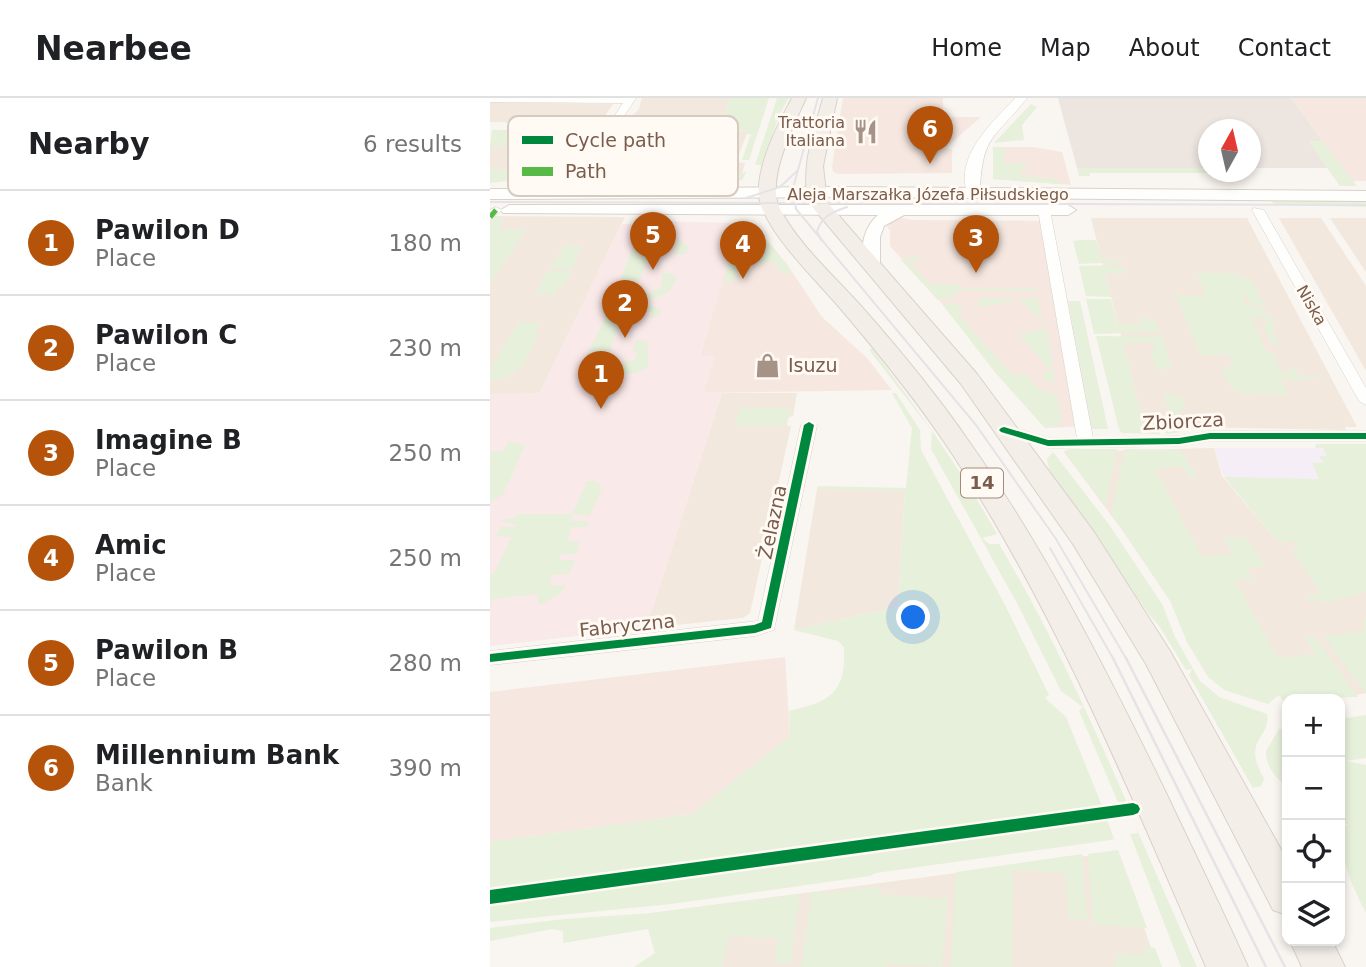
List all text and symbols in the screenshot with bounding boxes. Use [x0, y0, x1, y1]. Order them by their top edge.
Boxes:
text: Nearbee [35, 29, 192, 68]
text: Home [931, 34, 1002, 62]
text: Map [1040, 34, 1091, 62]
text: About [1129, 34, 1200, 62]
text: Contact [1238, 34, 1331, 62]
pin: 6 [907, 106, 953, 164]
place label: Trattoria Italiana [777, 113, 845, 150]
legend [508, 116, 738, 196]
restaurant icon: Trattoria Italiana [851, 117, 879, 145]
north arrow [1198, 119, 1261, 182]
text: Nearby [28, 126, 150, 161]
text: Cycle path [565, 129, 666, 151]
text: 6 results [363, 131, 462, 157]
text: Path [565, 160, 607, 182]
street label: Aleja Marszałka Józefa Piłsudskiego [787, 185, 1069, 204]
pin: 5 [630, 212, 676, 270]
text: Pawilon D [95, 215, 240, 245]
pin: 3 [953, 215, 999, 273]
pin: 4 [720, 221, 766, 279]
text: 1 [43, 230, 59, 256]
text: 180 m [388, 230, 462, 256]
text: Place [95, 245, 156, 271]
pin: 2 [602, 280, 648, 338]
street label: Niska [1292, 282, 1331, 329]
text: Pawilon C [95, 320, 237, 350]
text: 2 [43, 335, 59, 361]
text: 230 m [388, 335, 462, 361]
text: Place [95, 350, 156, 376]
pin: 1 [578, 351, 624, 409]
shop icon: Isuzu [754, 351, 782, 379]
place label: Isuzu [788, 354, 838, 376]
street label: Zbiorcza [1142, 408, 1224, 434]
text: Imagine B [95, 425, 242, 455]
text: 3 [43, 440, 59, 466]
text: 250 m [388, 440, 462, 466]
text: Place [95, 455, 156, 481]
road number: 14 [961, 468, 1003, 498]
street label: Żelazna [753, 483, 791, 561]
text: Amic [95, 530, 167, 560]
text: 4 [43, 545, 59, 571]
text: 250 m [388, 545, 462, 571]
text: Place [95, 560, 156, 586]
your location [896, 600, 930, 634]
street label: Fabryczna [578, 609, 676, 641]
text: Pawilon B [95, 635, 238, 665]
text: 5 [43, 650, 59, 676]
text: 280 m [388, 650, 462, 676]
text: Place [95, 665, 156, 691]
map controls [1282, 694, 1345, 946]
button: + [1282, 694, 1345, 757]
text: Millennium Bank [95, 740, 339, 770]
text: 6 [43, 755, 59, 781]
text: 390 m [388, 755, 462, 781]
button: − [1282, 757, 1345, 820]
text: Bank [95, 770, 153, 796]
button: locate [1282, 820, 1345, 883]
button: layers [1282, 883, 1345, 946]

